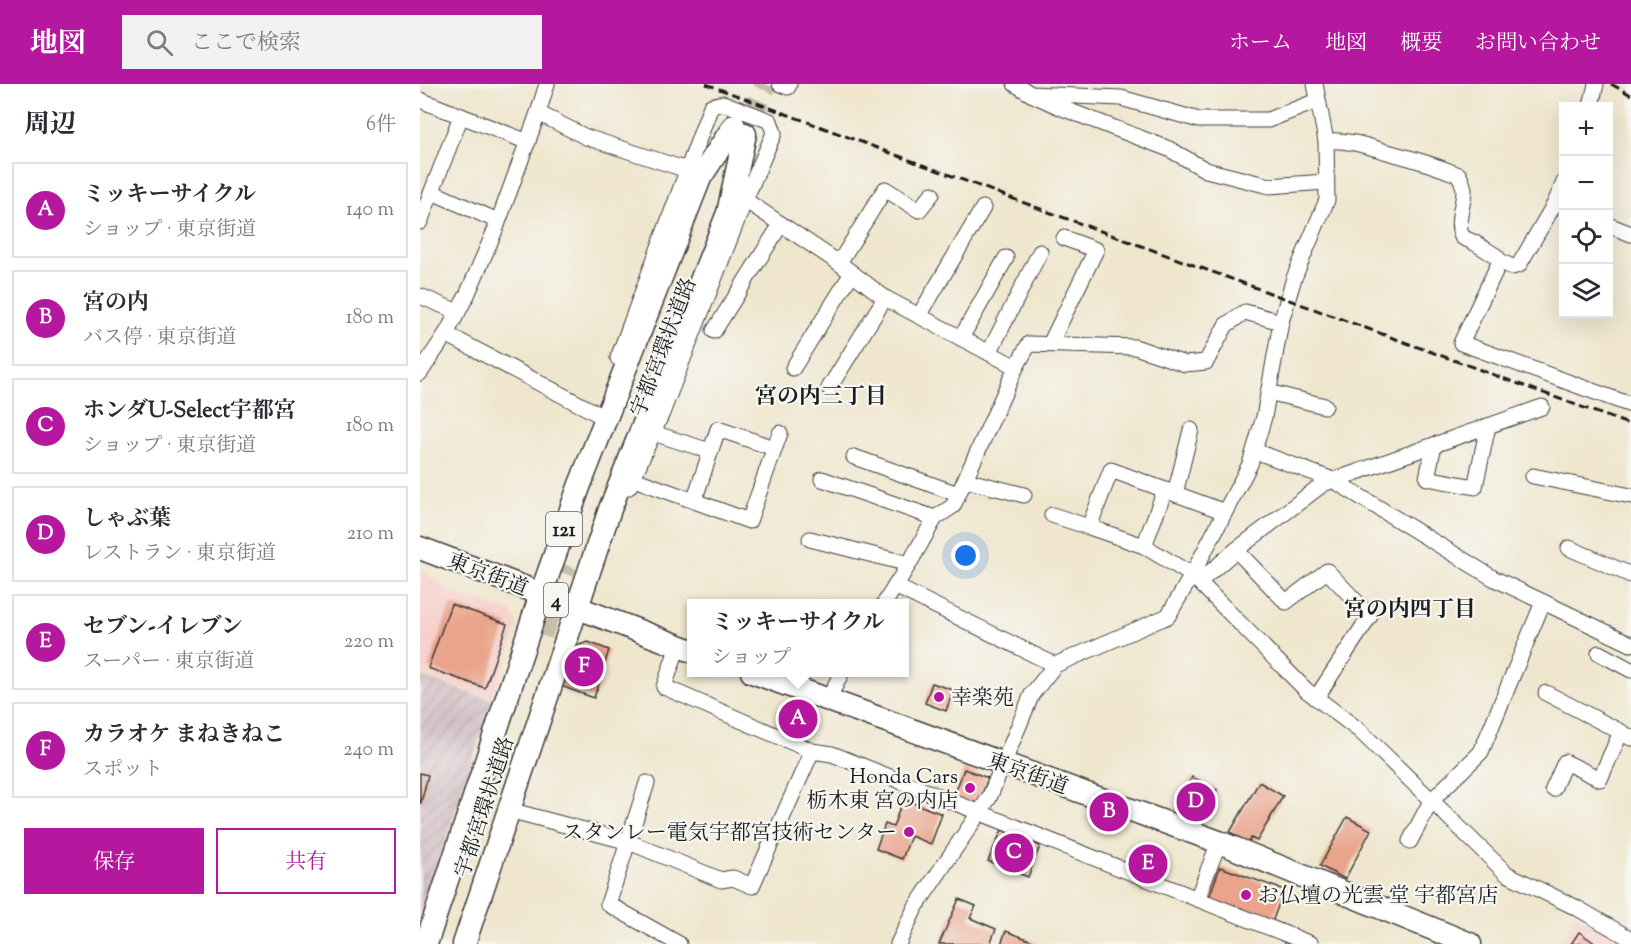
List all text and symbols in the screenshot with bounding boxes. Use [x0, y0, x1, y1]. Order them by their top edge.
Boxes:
search box [122, 15, 542, 69]
text: 地図 [30, 25, 86, 65]
icon: search [143, 26, 176, 59]
text: ここで検索 [191, 28, 301, 60]
text: ホーム [1229, 29, 1292, 59]
text: 地図 [1325, 29, 1367, 59]
text: 概要 [1400, 29, 1442, 59]
text: お問い合わせ [1475, 29, 1601, 59]
map controls [1559, 102, 1613, 318]
button: + [1559, 102, 1613, 156]
text: 周辺 [24, 107, 76, 144]
text: 6件 [366, 111, 396, 140]
button: − [1559, 156, 1613, 210]
text: ミッキーサイクル [83, 180, 256, 212]
text: A [37, 196, 54, 225]
text: 140 m [346, 196, 394, 225]
button: locate [1559, 210, 1613, 264]
text: ショップ · 東京街道 [83, 216, 256, 245]
button: layers [1559, 264, 1613, 318]
street label: 宇都宮環状道路 [625, 274, 705, 422]
text: 宮の内 [83, 288, 149, 320]
text: B [39, 304, 52, 333]
text: 180 m [346, 304, 394, 333]
text: バス停 · 東京街道 [83, 324, 237, 353]
district label: 宮の内三丁目 [755, 382, 887, 414]
text: ホンダU-Select宇都宮 [83, 396, 296, 428]
text: C [37, 412, 54, 441]
text: 180 m [346, 412, 394, 441]
text: ショップ · 東京街道 [83, 432, 256, 461]
text: しゃぶ葉 [83, 504, 171, 536]
road number: 121 [546, 512, 582, 546]
text: D [38, 520, 53, 549]
text: 210 m [347, 520, 394, 549]
text: レストラン · 東京街道 [83, 540, 276, 569]
your location [951, 541, 980, 570]
street label: 東京街道 [443, 547, 532, 605]
road number: 4 [544, 583, 568, 617]
district label: 宮の内四丁目 [1344, 595, 1476, 627]
popup [687, 599, 909, 677]
text: ミッキーサイクル [712, 608, 884, 640]
text: セブン-イレブン [83, 612, 243, 644]
text: E [39, 628, 52, 657]
text: 220 m [344, 628, 394, 657]
pin: F [564, 644, 604, 690]
text: ショップ [712, 644, 791, 673]
text: スーパー · 東京街道 [83, 648, 255, 677]
place label: 幸楽苑 [951, 684, 1014, 714]
marker: 幸楽苑 [932, 690, 946, 704]
pin: A [778, 696, 818, 742]
text: カラオケ まねきねこ [83, 720, 285, 752]
street label: 宇都宮環状道路 [449, 733, 523, 882]
text: F [40, 736, 51, 765]
text: 240 m [343, 736, 394, 765]
street label: 東京街道 [983, 746, 1072, 803]
text: スポット [83, 756, 163, 785]
place label: Honda Cars 栃木東 宮の内店 [807, 763, 958, 817]
pin: D [1176, 780, 1216, 824]
marker: Honda Cars 栃木東 宮の内店 [963, 781, 977, 795]
pin: B [1090, 790, 1128, 834]
place label: スタンレー電気宇都宮技術センター [562, 819, 897, 849]
marker: スタンレー電気宇都宮技術センター [902, 825, 916, 839]
button: 保存 [24, 828, 204, 894]
button: 共有 [216, 828, 396, 894]
pin: C [994, 830, 1034, 876]
pin: E [1128, 842, 1168, 886]
place label: お仏壇の光雲 堂 宇都宮店 [1258, 882, 1498, 912]
marker: お仏壇の光雲 堂 宇都宮店 [1239, 888, 1253, 902]

